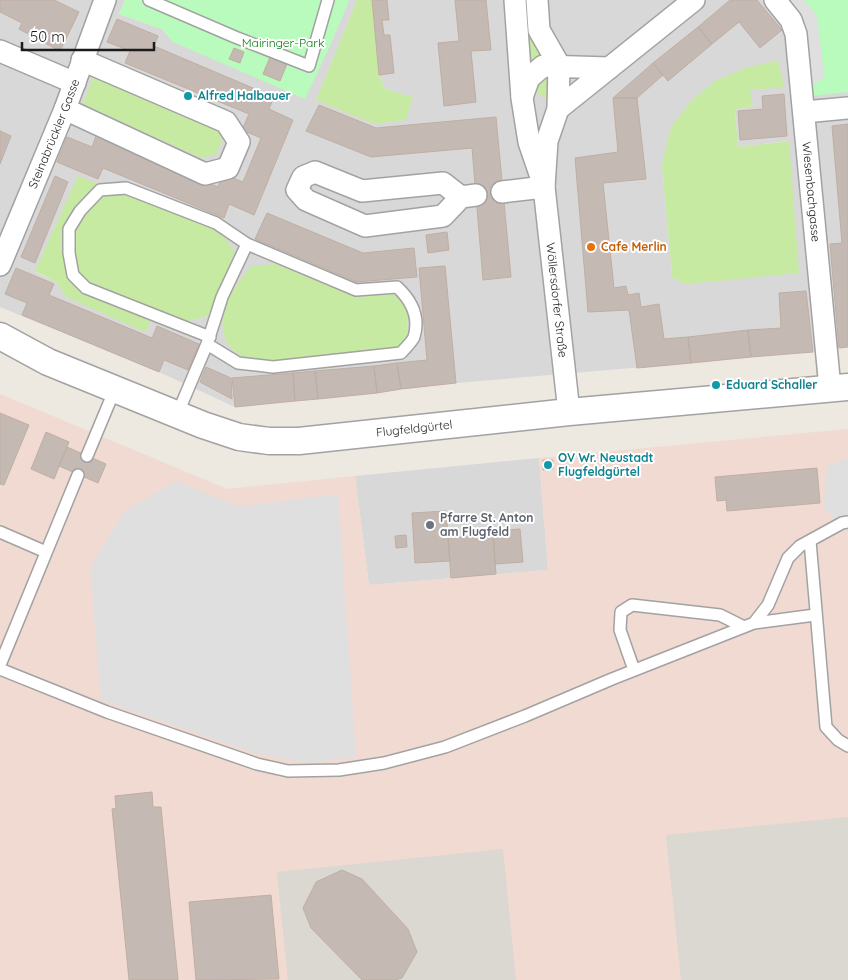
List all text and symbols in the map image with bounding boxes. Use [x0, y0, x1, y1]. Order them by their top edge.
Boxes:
scale bar [22, 20, 155, 52]
text: 50 m [30, 27, 65, 46]
park label: Mairinger-Park [242, 35, 324, 50]
street label: Steinabrückler Gasse [25, 77, 82, 191]
place label: Alfred Halbauer [198, 88, 291, 103]
marker: Alfred Halbauer [182, 90, 194, 102]
street label: Wiesenbachgasse [799, 141, 824, 243]
place label: Cafe Merlin [601, 239, 667, 254]
marker: Cafe Merlin [585, 241, 597, 253]
street label: Wöllersdorfer Straße [543, 242, 571, 358]
place label: Eduard Schaller [726, 377, 818, 392]
marker: Eduard Schaller [710, 379, 722, 391]
street label: Flugfeldgürtel [375, 417, 453, 440]
place label: OV Wr. Neustadt Flugfeldgürtel [558, 450, 654, 479]
marker: OV Wr. Neustadt Flugfeldgürtel [542, 459, 554, 471]
place label: Pfarre St. Anton am Flugfeld [440, 510, 533, 539]
marker: Pfarre St. Anton am Flugfeld [424, 519, 436, 531]

